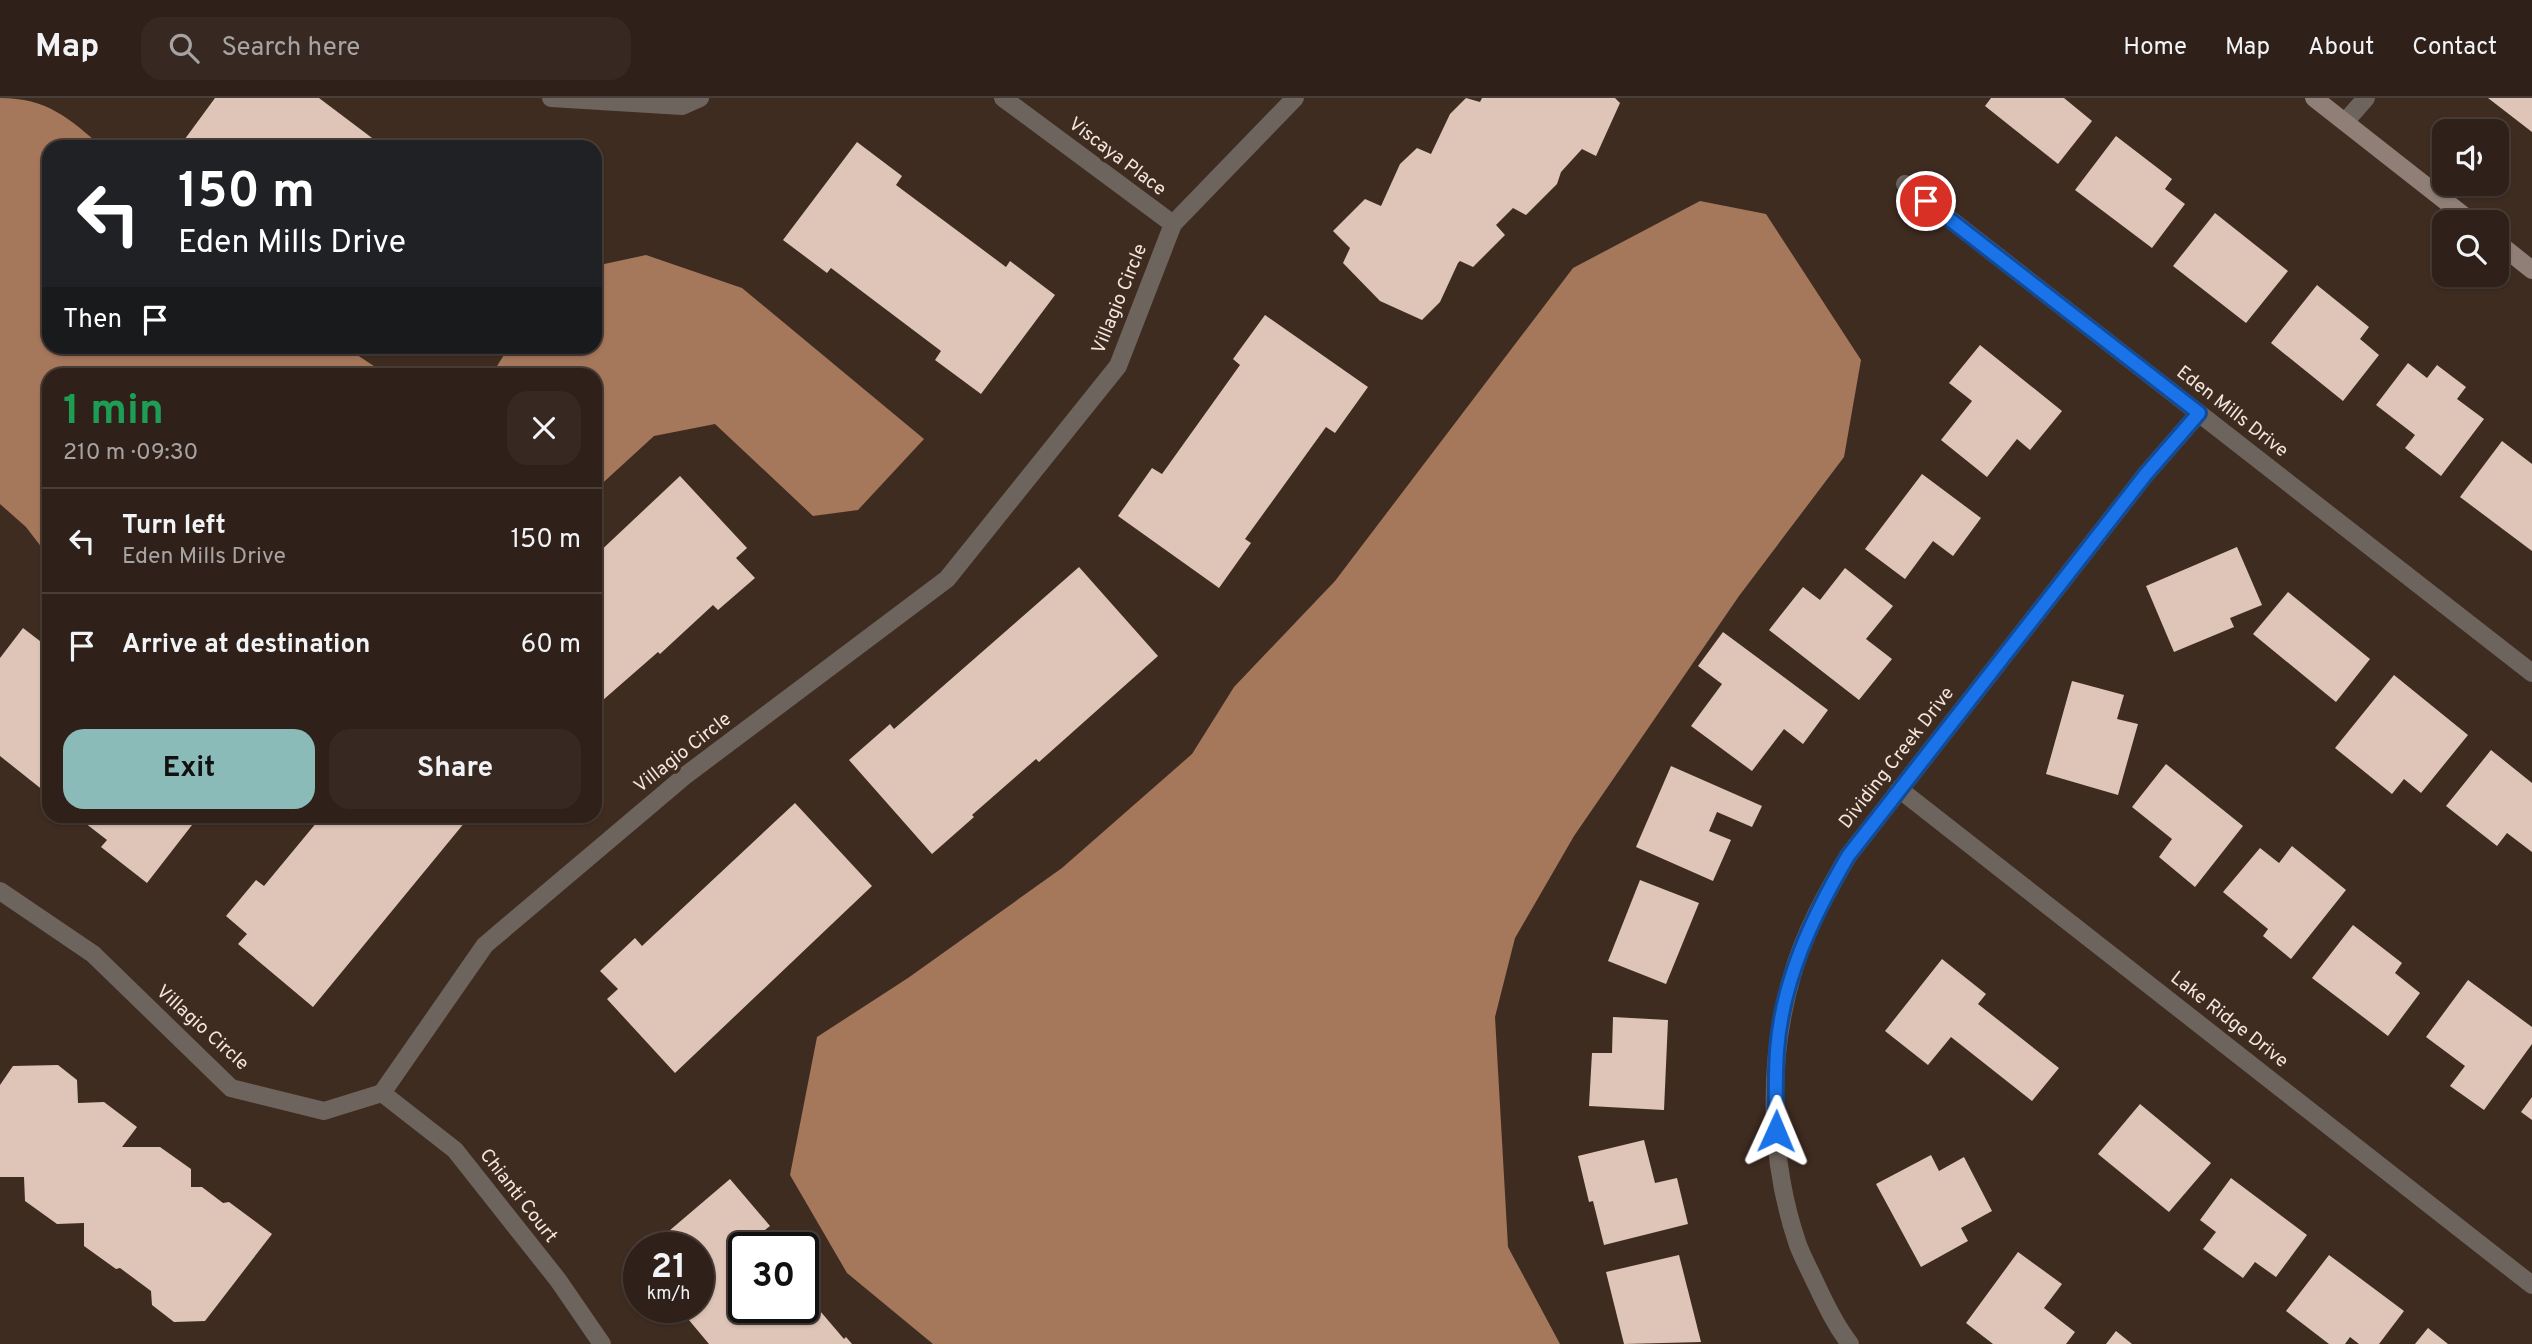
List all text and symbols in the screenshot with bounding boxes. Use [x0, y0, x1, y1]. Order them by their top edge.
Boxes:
search box [141, 17, 631, 80]
text: Map [35, 27, 99, 69]
icon: search [165, 29, 203, 67]
text: Search here [221, 32, 360, 65]
text: Home [2123, 33, 2187, 63]
text: Map [2225, 33, 2270, 63]
text: About [2308, 33, 2374, 63]
text: Contact [2412, 33, 2497, 63]
street label: Viscaya Place [1063, 112, 1171, 202]
map controls [2432, 119, 2509, 287]
button: sound [2432, 119, 2509, 196]
text: 150 m [178, 163, 315, 225]
icon: left [63, 168, 154, 259]
pin [1896, 171, 1956, 231]
icon: arrive [1907, 182, 1945, 220]
button: search [2432, 210, 2509, 287]
text: Eden Mills Drive [178, 224, 406, 264]
street label: Villagio Circle [1087, 240, 1153, 358]
icon: arrive [136, 301, 174, 339]
text: Then [63, 304, 122, 337]
street label: Eden Mills Drive [2171, 361, 2293, 463]
text: 1 min [63, 386, 164, 439]
button: close [507, 391, 581, 465]
text: 210 m · 09:30 [63, 439, 198, 468]
text: Turn left [122, 510, 226, 543]
icon: left [63, 522, 101, 560]
text: 150 m [510, 524, 581, 557]
text: Eden Mills Drive [122, 543, 286, 572]
icon: arrive [63, 627, 101, 665]
text: Arrive at destination [122, 629, 370, 662]
text: 60 m [521, 629, 581, 662]
street label: Dividing Creek Drive [1834, 682, 1960, 834]
street label: Villagio Circle [630, 708, 736, 798]
button: Exit [63, 729, 315, 809]
button: Share [329, 729, 581, 809]
street label: Lake Ridge Drive [2165, 966, 2293, 1074]
street label: Villagio Circle [151, 980, 253, 1076]
position arrow [1739, 1094, 1813, 1168]
street label: Chianti Court [474, 1144, 562, 1248]
speed limit sign: 30 [728, 1232, 819, 1323]
text: 21 [651, 1246, 686, 1290]
text: km/h [647, 1283, 690, 1306]

